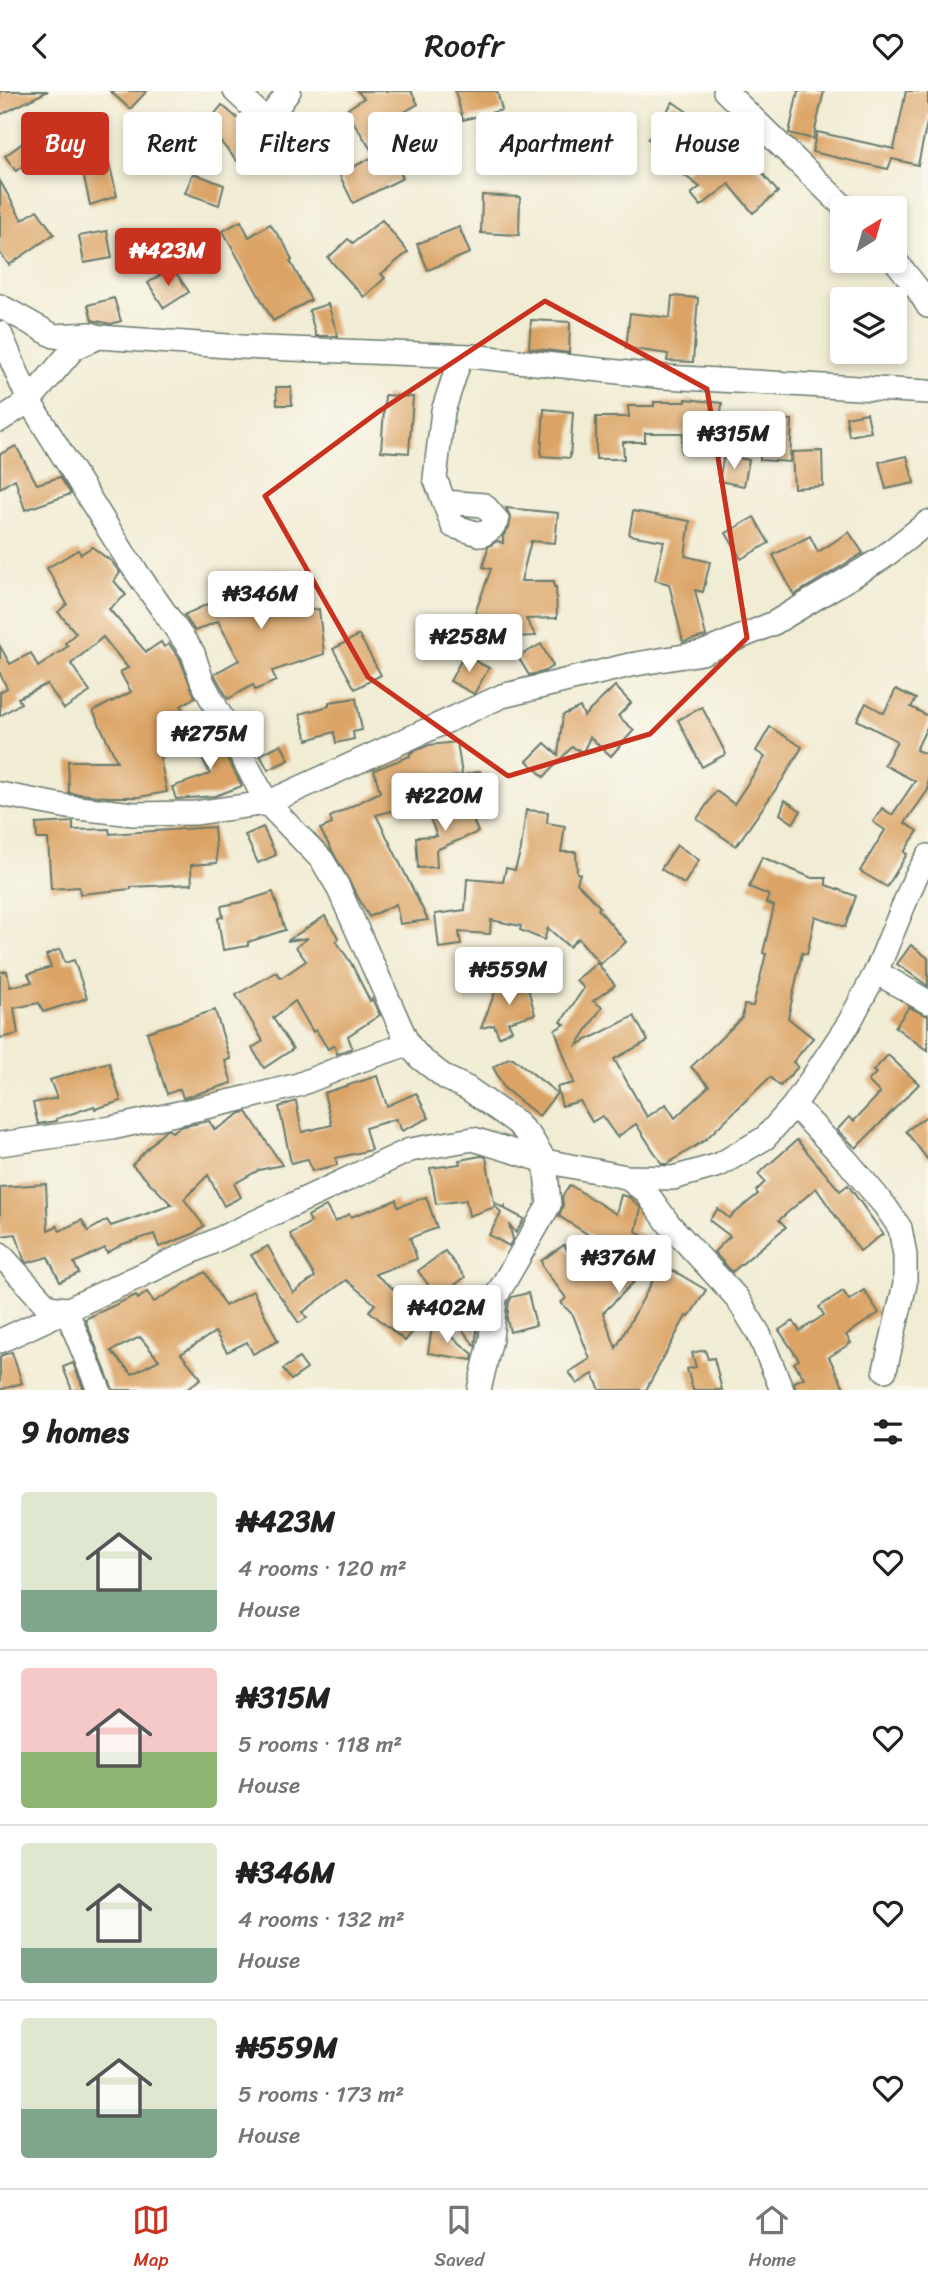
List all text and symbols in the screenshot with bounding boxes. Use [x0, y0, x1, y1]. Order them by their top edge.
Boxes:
text: Roofr [424, 17, 504, 74]
icon: back [21, 27, 59, 65]
icon: heart [869, 27, 907, 65]
chip: Buy [21, 112, 109, 175]
chip: Rent [123, 112, 222, 175]
chip: Filters [236, 112, 354, 175]
chip: New [368, 112, 462, 175]
chip: Apartment [476, 112, 637, 175]
chip: House [651, 112, 764, 175]
north arrow [830, 196, 906, 273]
map controls [830, 196, 907, 364]
pin: ₦423M [119, 229, 217, 288]
text: ₦423M [131, 230, 205, 271]
button: layers [830, 287, 907, 364]
pin: ₦315M [685, 411, 783, 471]
text: ₦315M [699, 413, 769, 454]
pin: ₦346M [212, 571, 310, 631]
text: ₦346M [224, 573, 298, 614]
pin: ₦258M [420, 615, 518, 674]
text: ₦258M [431, 616, 507, 657]
pin: ₦275M [161, 711, 259, 771]
text: ₦275M [173, 713, 247, 754]
pin: ₦220M [396, 773, 494, 833]
text: ₦220M [407, 775, 483, 816]
pin: ₦559M [460, 947, 558, 1007]
text: ₦559M [471, 949, 547, 990]
pin: ₦376M [570, 1235, 668, 1295]
text: ₦376M [583, 1237, 655, 1278]
pin: ₦402M [398, 1285, 496, 1345]
text: ₦402M [409, 1287, 485, 1328]
text: 9 homes [21, 1405, 129, 1459]
icon: filters [869, 1413, 907, 1451]
text: ₦423M [238, 1494, 335, 1548]
icon: home [77, 1520, 161, 1604]
icon: heart [869, 1543, 907, 1581]
text: 4 rooms · 120 m² [238, 1548, 407, 1589]
text: House [238, 1589, 300, 1630]
text: ₦315M [238, 1670, 330, 1724]
icon: home [77, 1696, 161, 1780]
icon: heart [869, 1719, 907, 1757]
text: 5 rooms · 118 m² [238, 1724, 402, 1765]
text: House [238, 1765, 300, 1806]
text: ₦346M [238, 1845, 335, 1899]
icon: home [77, 1871, 161, 1955]
icon: heart [869, 1894, 907, 1932]
text: 4 rooms · 132 m² [238, 1899, 405, 1940]
text: House [238, 1940, 300, 1981]
text: ₦559M [238, 2020, 338, 2074]
icon: home [77, 2046, 161, 2130]
icon: heart [869, 2069, 907, 2107]
text: 5 rooms · 173 m² [238, 2074, 404, 2115]
text: House [238, 2115, 300, 2156]
tab: Map [132, 2201, 170, 2276]
tab: Saved [434, 2201, 484, 2276]
tab: Home [748, 2201, 796, 2276]

